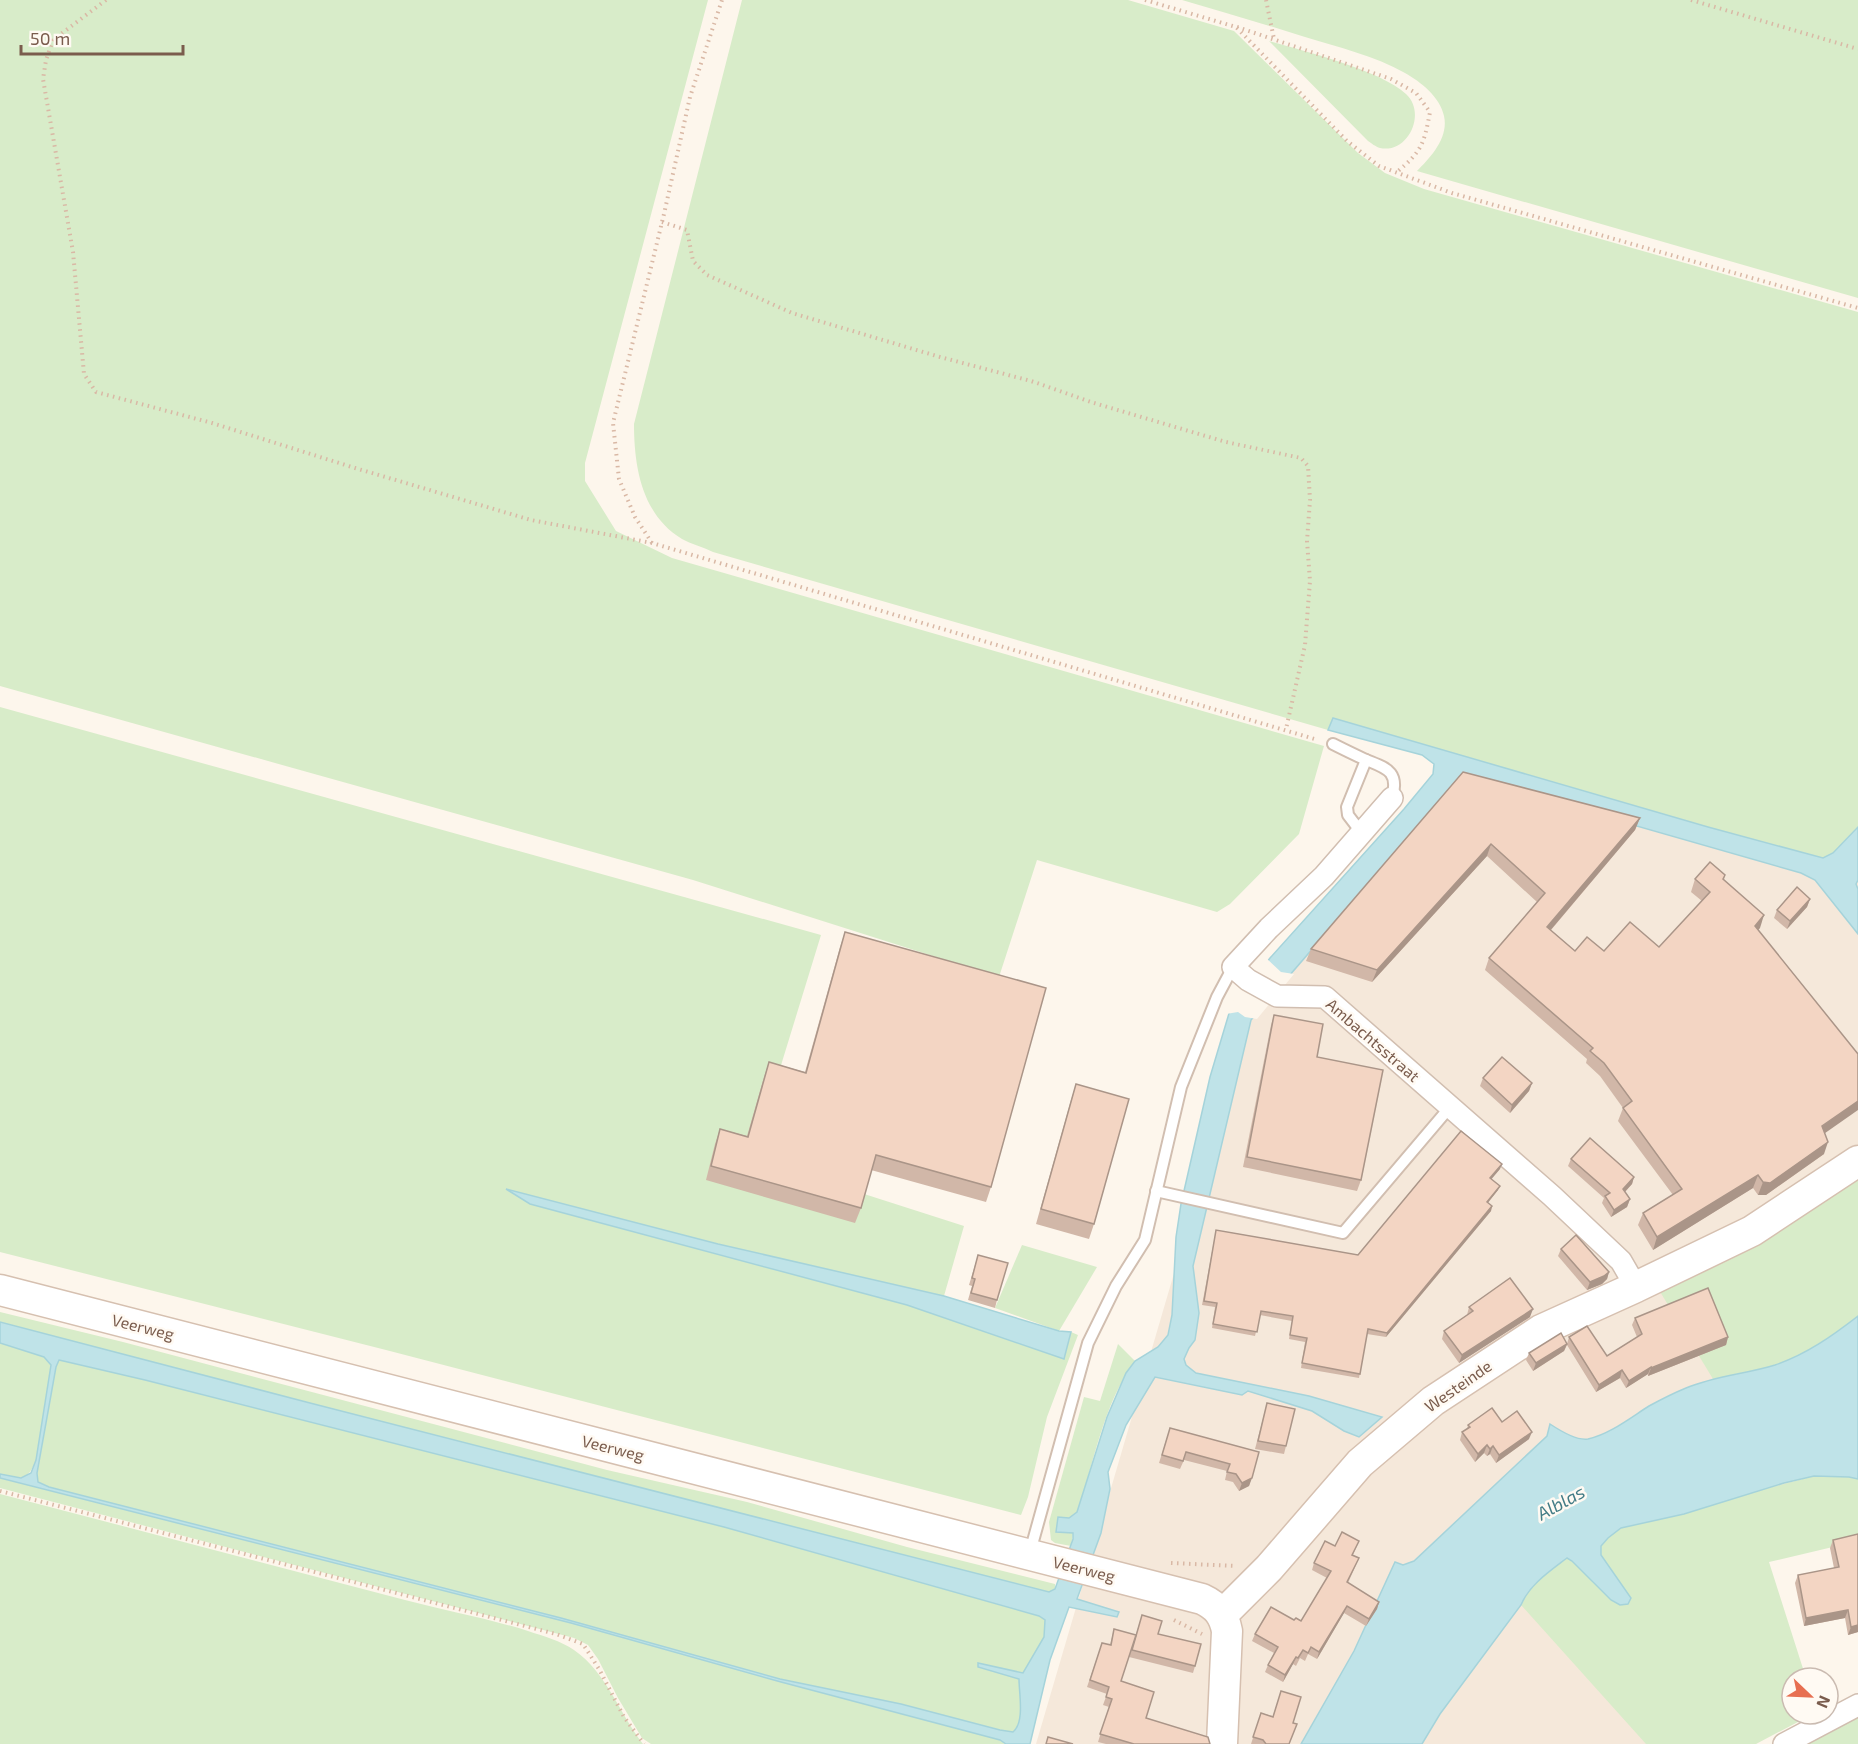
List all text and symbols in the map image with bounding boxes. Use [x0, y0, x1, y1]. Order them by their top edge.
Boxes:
scale bar [21, 18, 183, 56]
text: 50 m [30, 27, 70, 49]
street label: Ambachtsstraat [1323, 994, 1424, 1085]
street label: Veerweg [110, 1310, 176, 1343]
street label: Westeinde [1421, 1356, 1495, 1416]
street label: Veerweg [580, 1431, 646, 1464]
water label: Alblas [1532, 1480, 1588, 1525]
street label: Veerweg [1051, 1552, 1117, 1585]
north arrow [1780, 1666, 1840, 1726]
text: N [1813, 1693, 1835, 1711]

